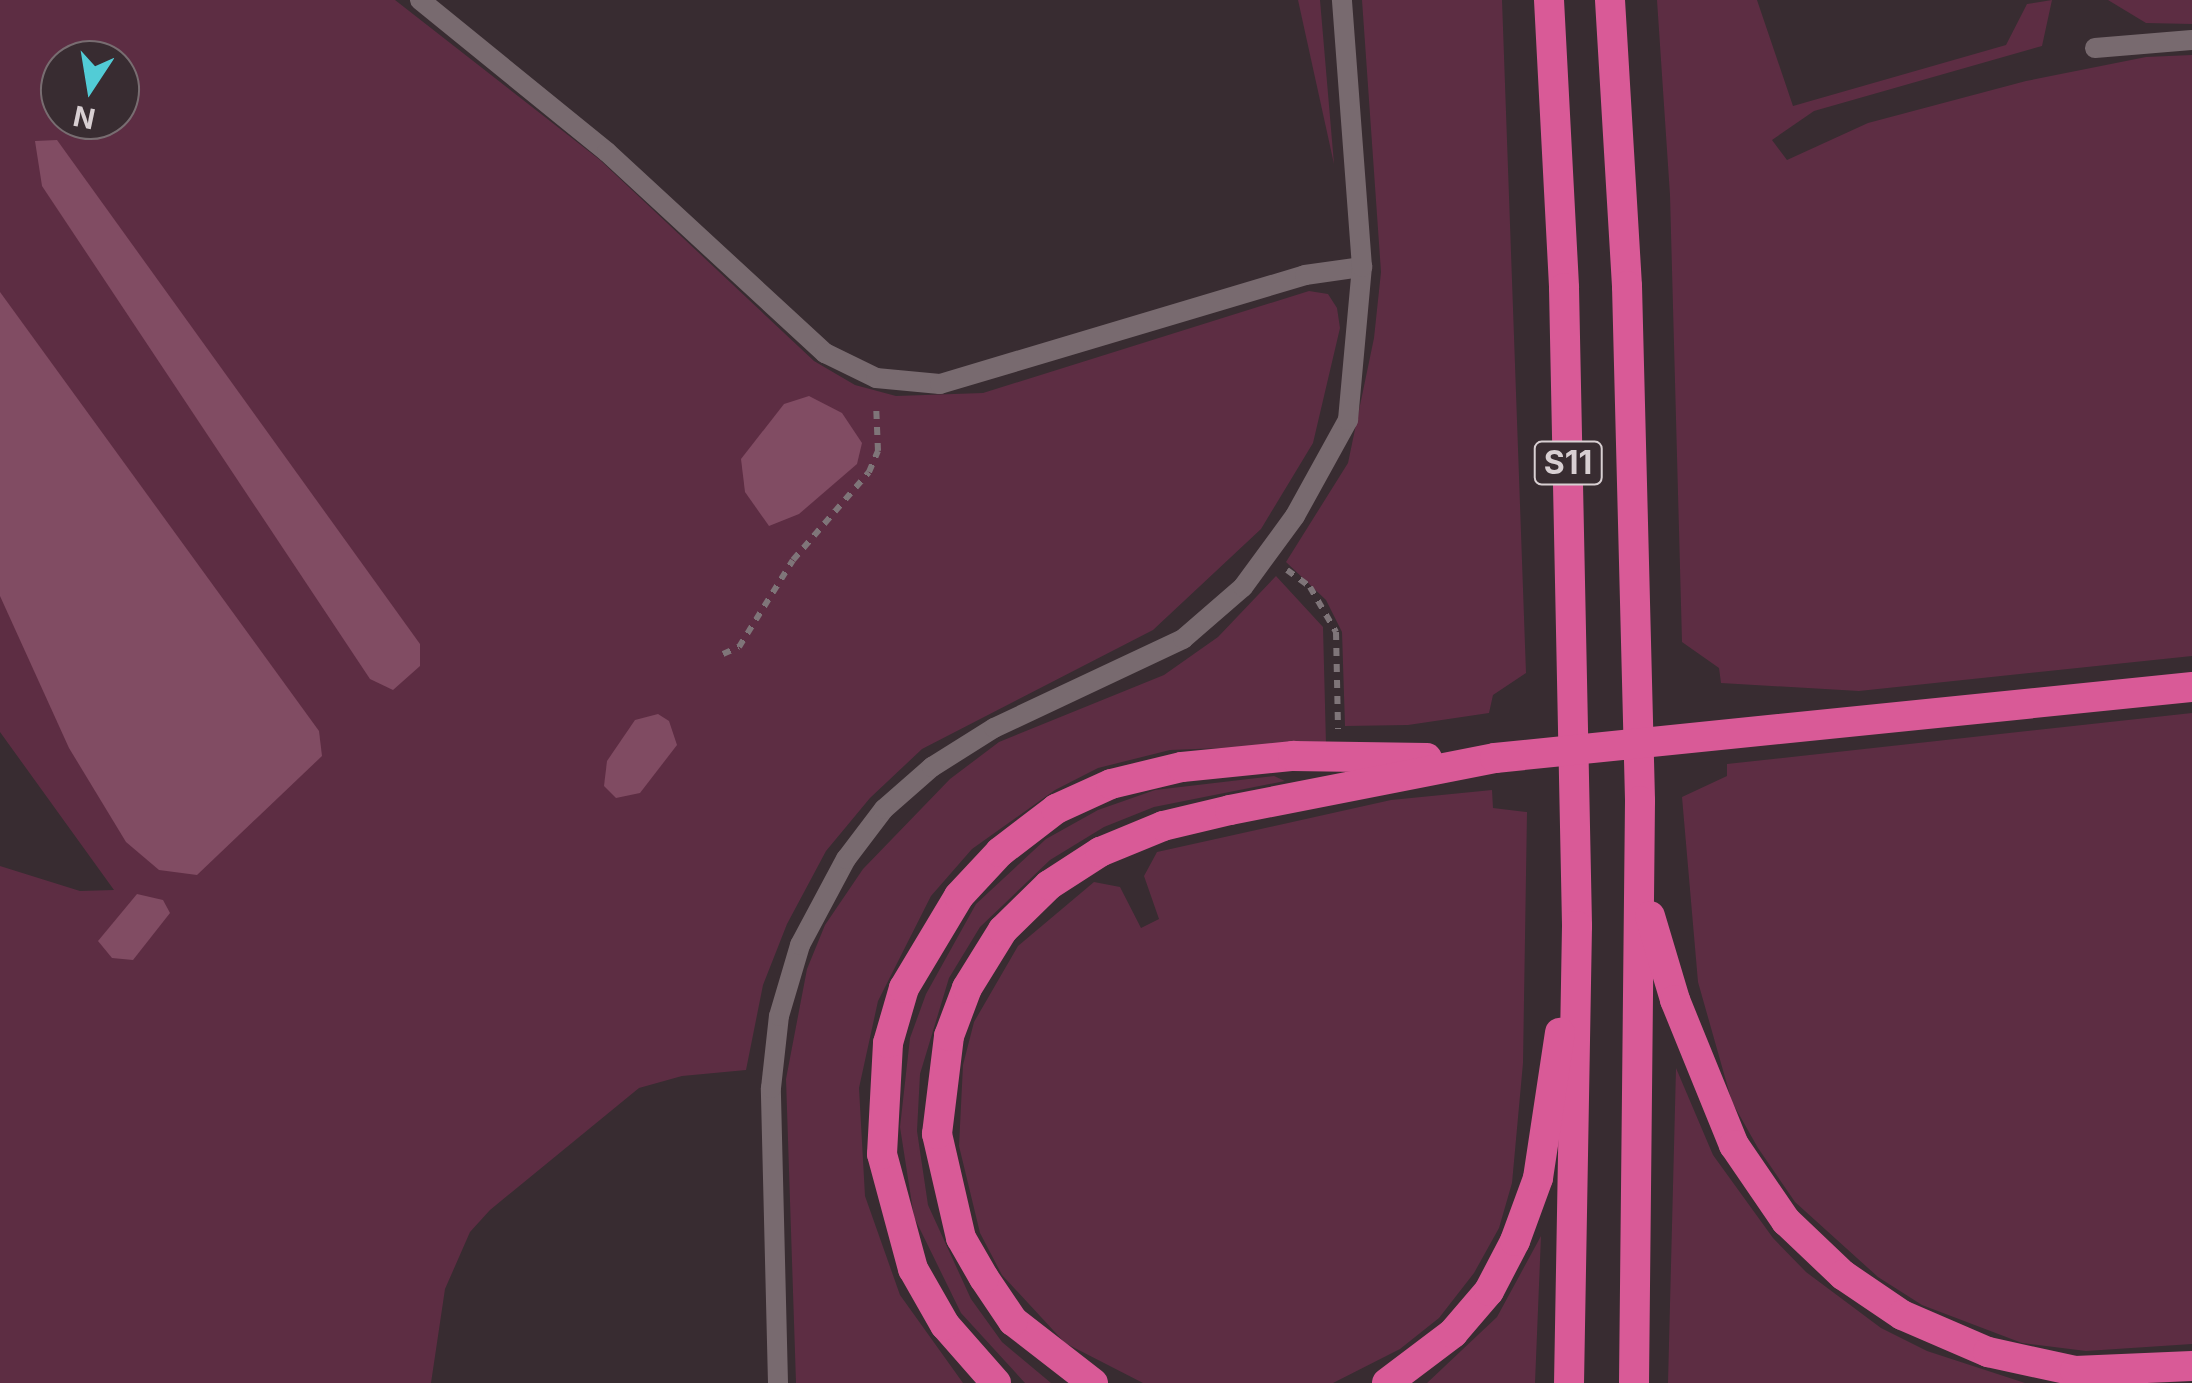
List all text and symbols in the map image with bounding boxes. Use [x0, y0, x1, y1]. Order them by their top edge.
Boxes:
north arrow [40, 40, 140, 140]
text: N [70, 99, 98, 136]
road number: S11 [1533, 436, 1603, 490]

